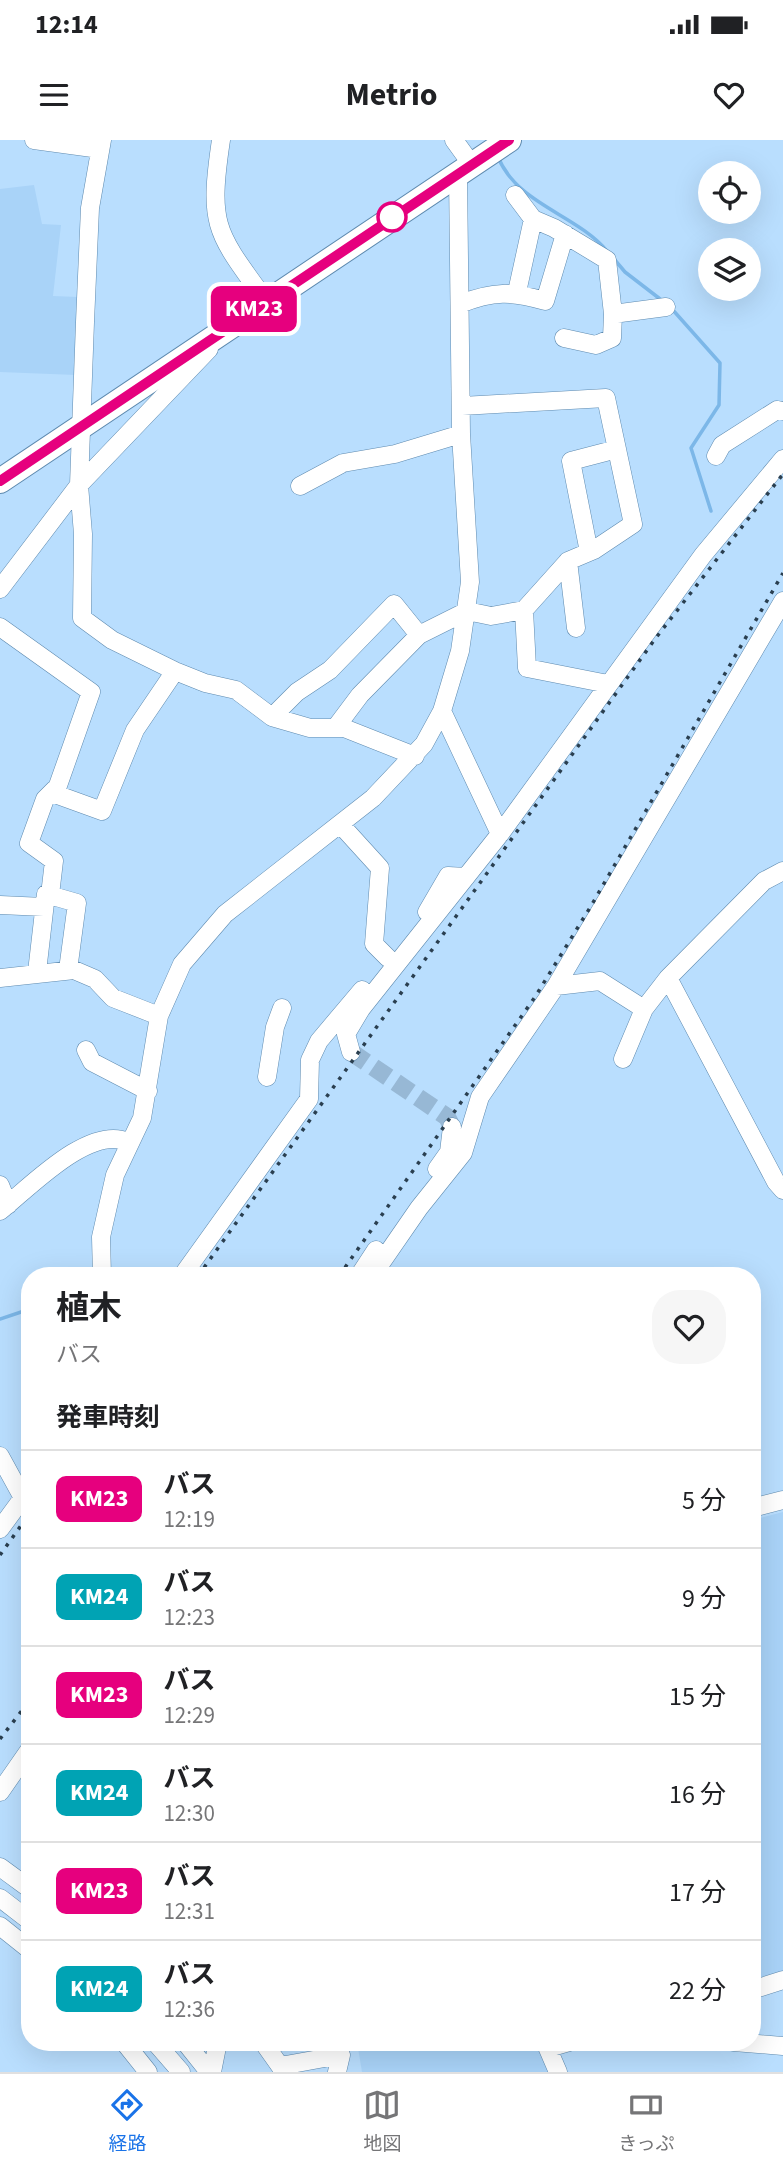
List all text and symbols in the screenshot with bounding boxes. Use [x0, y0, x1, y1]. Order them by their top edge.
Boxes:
text: 12:14 [35, 6, 98, 43]
text: Metrio [345, 72, 438, 118]
icon: menu [35, 76, 73, 114]
icon: heart [710, 76, 748, 114]
map controls [698, 161, 761, 301]
button: locate [698, 161, 761, 224]
unlabelled marker [377, 202, 407, 232]
button: layers [698, 238, 761, 301]
line badge: KM23 [205, 286, 303, 332]
text: KM23 [225, 291, 283, 326]
text: 植木 [56, 1285, 122, 1332]
button: heart [652, 1290, 726, 1364]
text: バス [56, 1338, 102, 1371]
text: 発車時刻 [56, 1399, 160, 1436]
text: バス [163, 1466, 215, 1503]
text: KM23 [70, 1481, 128, 1516]
text: 5 分 [682, 1482, 726, 1519]
text: 12:19 [163, 1503, 215, 1536]
text: バス [163, 1564, 215, 1601]
text: KM24 [70, 1579, 128, 1614]
text: 9 分 [682, 1580, 726, 1617]
text: 12:23 [163, 1601, 215, 1634]
text: バス [163, 1662, 215, 1699]
text: KM23 [70, 1677, 128, 1712]
text: 15 分 [669, 1678, 726, 1715]
text: 12:29 [163, 1699, 215, 1732]
text: バス [163, 1760, 215, 1797]
text: KM24 [70, 1775, 128, 1810]
text: 16 分 [669, 1776, 726, 1813]
text: 12:30 [163, 1797, 215, 1830]
text: バス [163, 1858, 215, 1895]
text: KM23 [70, 1873, 128, 1908]
text: 17 分 [669, 1874, 726, 1911]
text: 12:31 [163, 1895, 215, 1928]
text: バス [163, 1956, 215, 1993]
text: KM24 [70, 1971, 128, 2006]
text: 22 分 [669, 1972, 726, 2009]
text: 12:36 [163, 1993, 215, 2026]
tab: 経路 [108, 2086, 146, 2158]
tab: 地図 [363, 2086, 401, 2158]
tab: きっぷ [618, 2086, 675, 2158]

